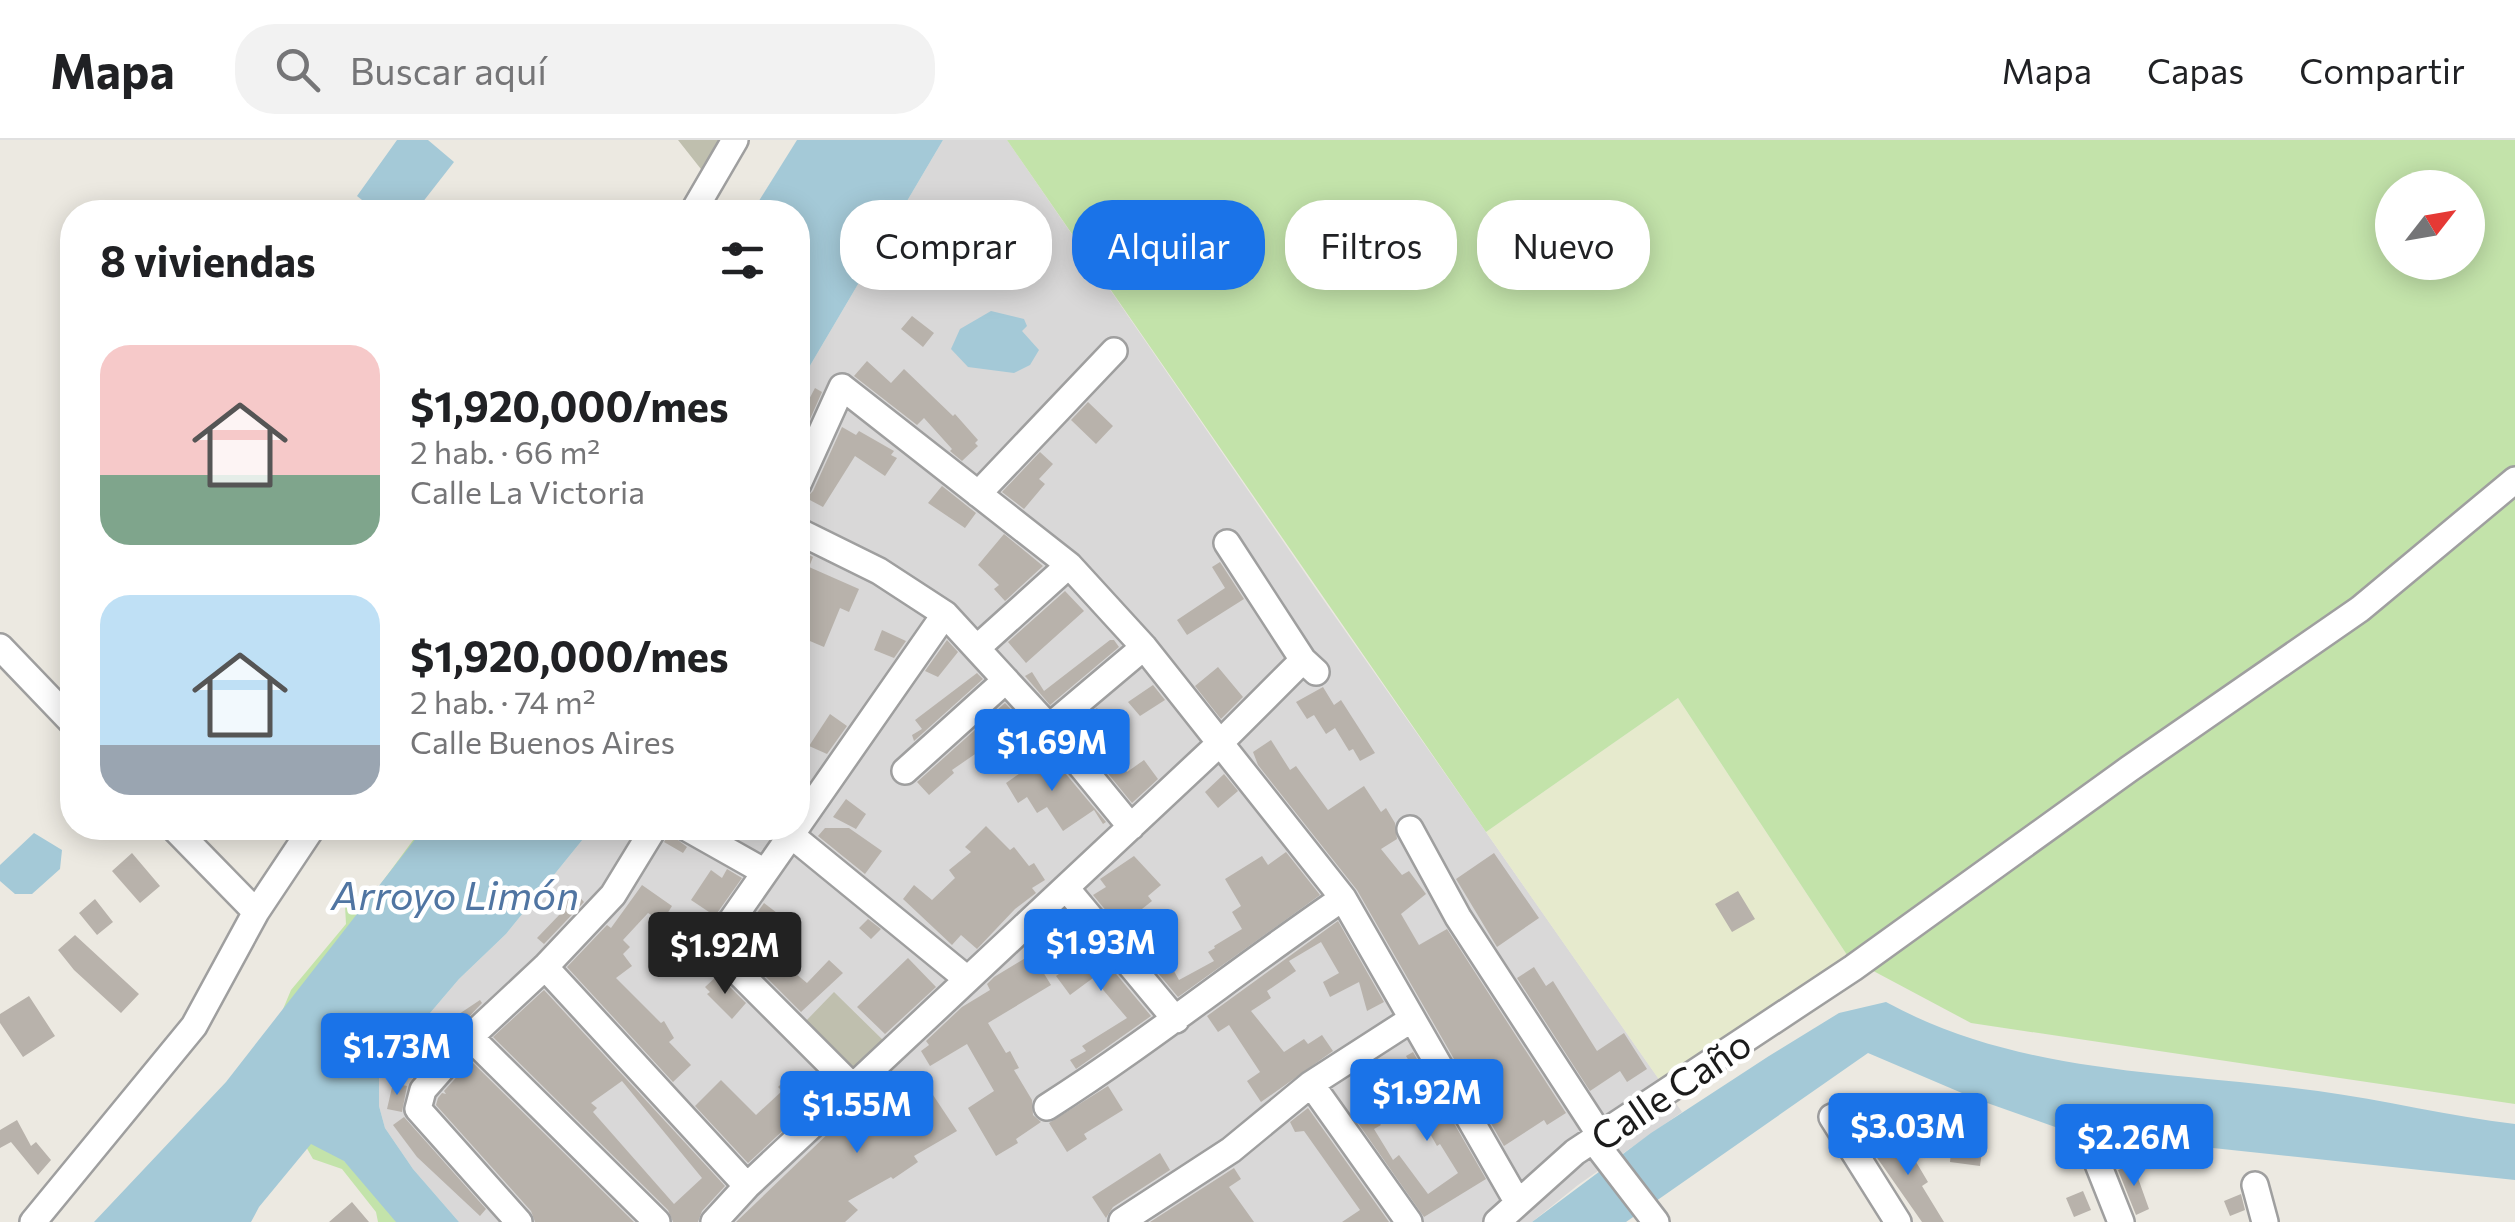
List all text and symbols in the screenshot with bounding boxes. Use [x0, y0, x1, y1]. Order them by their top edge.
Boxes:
search box [235, 24, 935, 114]
text: Mapa [50, 40, 175, 99]
icon: search [270, 42, 325, 97]
text: Buscar aquí [350, 46, 547, 93]
text: Mapa [2002, 48, 2092, 91]
text: Capas [2147, 48, 2244, 91]
text: Compartir [2299, 48, 2465, 91]
north arrow [2375, 170, 2485, 280]
map controls [2375, 170, 2485, 280]
chip: Comprar [840, 200, 1052, 290]
chip: Alquilar [1072, 200, 1265, 290]
chip: Filtros [1285, 200, 1457, 290]
chip: Nuevo [1477, 200, 1650, 290]
icon: filters [715, 233, 770, 288]
text: 8 viviendas [100, 234, 316, 286]
text: $1,920,000/mes [410, 379, 728, 431]
icon: home [180, 385, 300, 505]
text: 2 hab. · 66 m² [410, 431, 600, 471]
text: Calle La Victoria [410, 471, 645, 511]
text: $1,920,000/mes [410, 629, 728, 681]
icon: home [180, 635, 300, 755]
text: 2 hab. · 74 m² [410, 681, 596, 721]
pin: $1.69M [971, 709, 1133, 794]
text: Calle Buenos Aires [410, 721, 675, 761]
text: $1.69M [997, 721, 1107, 761]
water label: Arroyo Limón [330, 869, 579, 918]
pin: $1.93M [1020, 909, 1182, 994]
pin: $1.92M [644, 912, 806, 997]
text: $1.93M [1046, 921, 1156, 961]
text: $1.92M [670, 924, 780, 964]
pin: $1.73M [316, 1013, 478, 1098]
street label: Calle Caño [1581, 1018, 1759, 1160]
text: $1.73M [343, 1025, 451, 1065]
pin: $1.92M [1346, 1059, 1508, 1144]
pin: $1.55M [776, 1071, 938, 1156]
text: $1.92M [1372, 1071, 1482, 1111]
text: $1.55M [802, 1083, 912, 1123]
pin: $3.03M [1827, 1093, 1989, 1178]
pin: $2.26M [2053, 1104, 2215, 1189]
text: $3.03M [1850, 1105, 1966, 1145]
text: $2.26M [2077, 1116, 2191, 1156]

